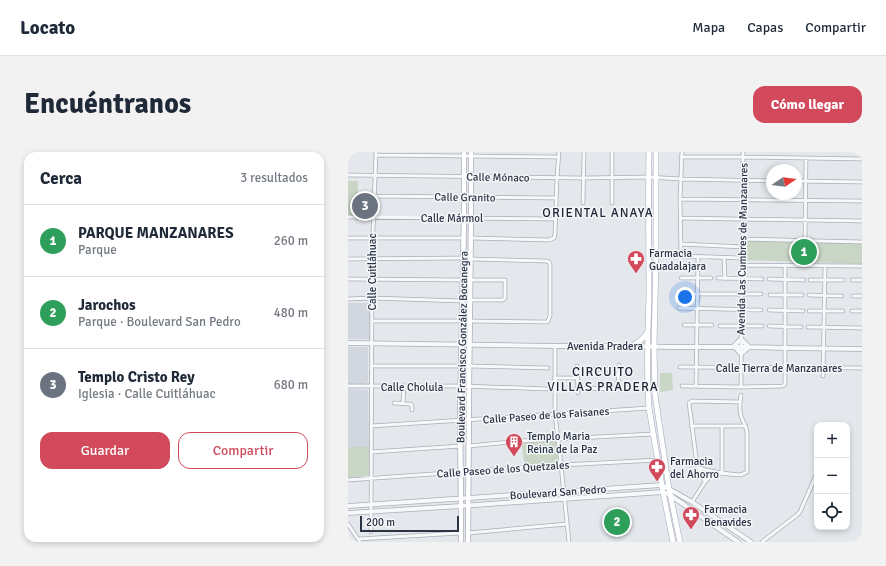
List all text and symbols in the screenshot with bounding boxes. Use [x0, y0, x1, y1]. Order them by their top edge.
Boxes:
text: Locato [20, 16, 75, 40]
text: Mapa [692, 19, 725, 36]
text: Capas [747, 19, 783, 36]
text: Compartir [805, 19, 866, 36]
button: Cómo llegar [753, 86, 862, 123]
text: Encuéntranos [24, 87, 191, 121]
street label: Avenida Las Cumbres de Manzanares [734, 163, 751, 335]
north arrow [766, 164, 802, 200]
text: Cerca [40, 168, 82, 189]
text: 3 resultados [240, 170, 308, 186]
street label: Calle Mónaco [466, 170, 530, 185]
street label: Calle Granito [434, 190, 496, 205]
pin: 3 [352, 191, 378, 221]
district label: ORIENTAL ANAYA [542, 205, 654, 221]
street label: Calle Mármol [421, 212, 483, 225]
text: PARQUE MANZANARES [78, 224, 234, 242]
text: 1 [49, 233, 57, 249]
text: 260 m [274, 233, 308, 249]
street label: Calle Cuitláhuac [366, 233, 379, 311]
pin: 1 [791, 237, 817, 267]
text: Parque [78, 242, 117, 258]
place label: Farmacia Guadalajara [649, 247, 706, 273]
pharmacy icon: Farmacia Guadalajara [626, 249, 646, 274]
street label: Boulevard Francisco González Bocanegra [454, 250, 471, 443]
your location [675, 287, 695, 307]
text: Jarochos [78, 296, 136, 314]
text: 2 [49, 305, 57, 321]
text: 480 m [274, 305, 308, 321]
text: Parque · Boulevard San Pedro [78, 314, 241, 330]
street label: Avenida Pradera [567, 340, 644, 353]
street label: Calle Tierra de Manzanares [716, 362, 843, 375]
district label: CIRCUITO VILLAS PRADERA [547, 364, 659, 395]
text: Templo Cristo Rey [78, 368, 195, 386]
text: 3 [49, 377, 57, 393]
text: 680 m [274, 377, 308, 393]
street label: Calle Cholula [381, 381, 444, 394]
text: Iglesia · Calle Cuitláhuac [78, 386, 216, 402]
street label: Calle Paseo de los Faisanes [482, 405, 610, 426]
map controls [814, 422, 850, 530]
button: + [814, 422, 850, 458]
place label: Templo Maria Reina de la Paz [527, 430, 598, 456]
button: Guardar [40, 432, 170, 469]
button: Compartir [178, 432, 308, 469]
building icon: Templo Maria Reina de la Paz [504, 432, 524, 457]
place label: Farmacia del Ahorro [670, 455, 719, 481]
pharmacy icon: Farmacia del Ahorro [647, 457, 667, 482]
street label: Calle Paseo de los Quetzales [436, 458, 570, 481]
button: − [814, 458, 850, 494]
street label: Boulevard San Pedro [509, 483, 607, 502]
button: locate [814, 494, 850, 530]
place label: Farmacia Benavides [704, 503, 752, 529]
pharmacy icon: Farmacia Benavides [681, 505, 701, 530]
pin: 2 [604, 507, 630, 537]
scale bar [360, 514, 459, 533]
text: 200 m [366, 516, 395, 529]

